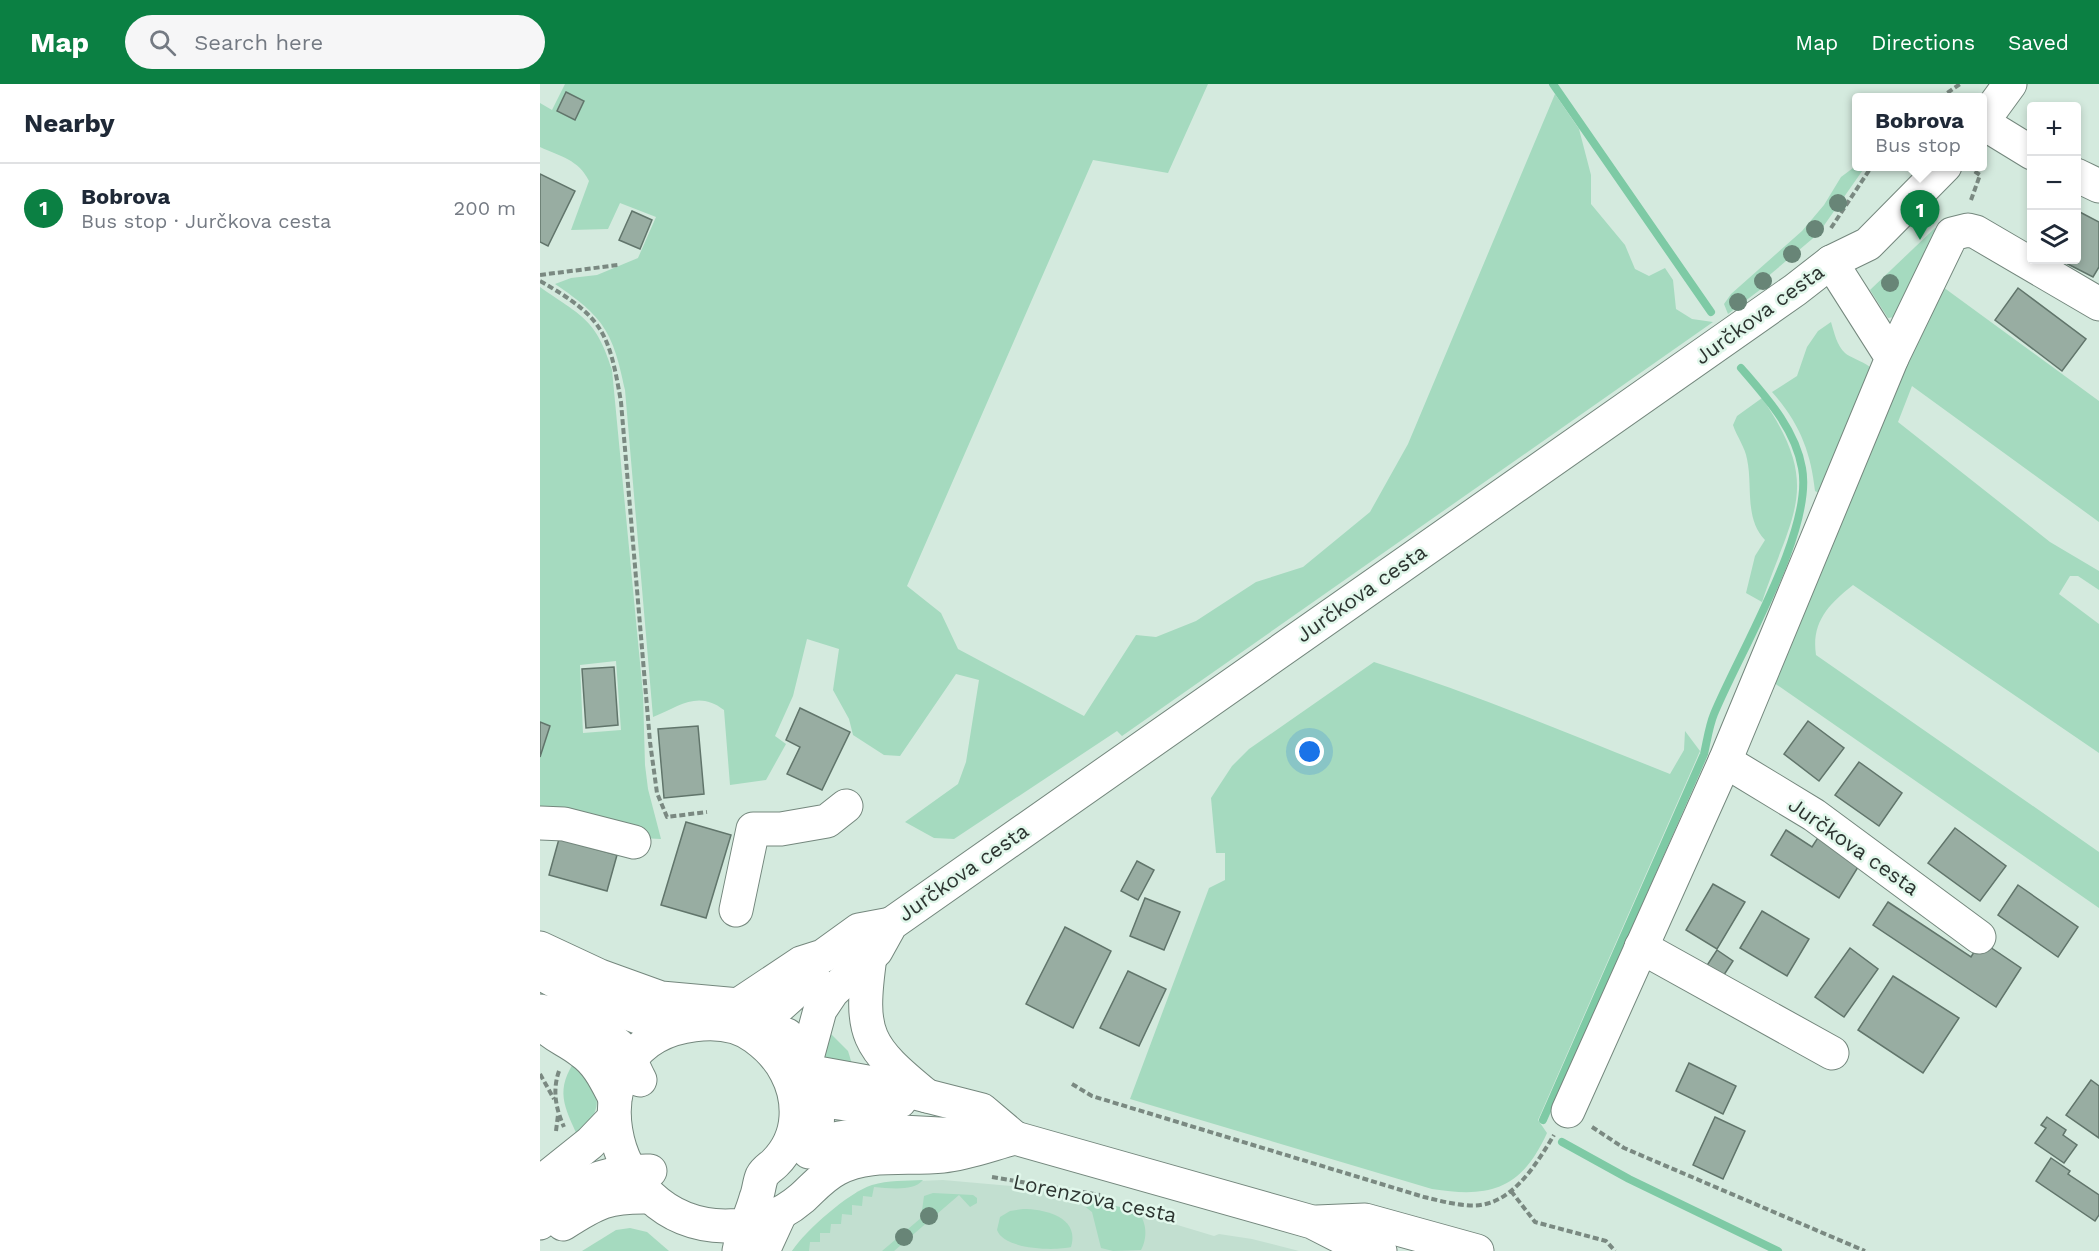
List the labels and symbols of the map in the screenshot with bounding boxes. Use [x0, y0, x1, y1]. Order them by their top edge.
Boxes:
pin: 1 [1900, 190, 1940, 240]
street label: Jurčkova cesta [1690, 259, 1829, 369]
street label: Jurčkova cesta [1291, 539, 1431, 647]
your location [1295, 737, 1324, 766]
street label: Jurčkova cesta [1784, 792, 1924, 900]
street label: Jurčkova cesta [893, 818, 1033, 926]
street label: Lorenzova cesta [1011, 1168, 1179, 1228]

